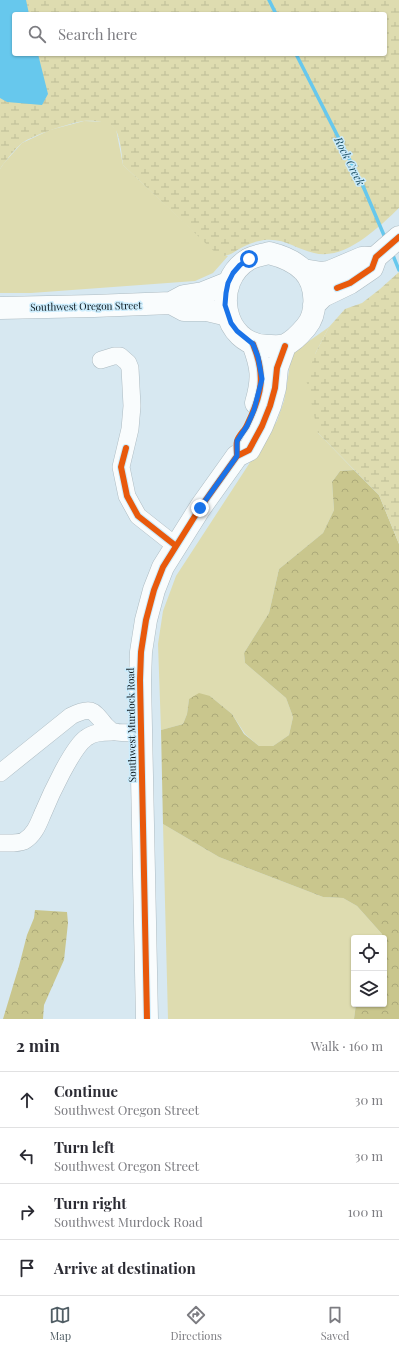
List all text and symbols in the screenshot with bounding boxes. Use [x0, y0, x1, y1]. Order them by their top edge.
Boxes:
search box [12, 12, 387, 56]
icon: search [26, 23, 48, 45]
text: Search here [58, 24, 137, 44]
water label: Rock Creek [331, 133, 369, 188]
route start [240, 250, 258, 268]
street label: Southwest Oregon Street [30, 298, 142, 314]
route end [191, 499, 209, 517]
street label: Southwest Murdock Road [123, 667, 139, 782]
map controls [351, 935, 387, 1007]
button: locate [351, 935, 387, 971]
button: layers [351, 971, 387, 1007]
text: 2 min [16, 1034, 60, 1056]
text: Walk · 160 m [311, 1037, 383, 1054]
text: Continue [54, 1081, 118, 1101]
icon: ahead [16, 1089, 38, 1111]
text: 30 m [355, 1091, 383, 1108]
text: Southwest Oregon Street [54, 1101, 199, 1118]
text: Turn left [54, 1137, 115, 1157]
icon: left [16, 1145, 38, 1167]
text: 30 m [355, 1147, 383, 1164]
text: Southwest Oregon Street [54, 1157, 199, 1174]
text: Turn right [54, 1193, 127, 1213]
icon: right [16, 1201, 38, 1223]
text: 100 m [348, 1203, 383, 1220]
text: Southwest Murdock Road [54, 1213, 203, 1230]
icon: arrive [16, 1257, 38, 1279]
text: Arrive at destination [54, 1258, 196, 1278]
tab: Map [49, 1304, 71, 1343]
tab: Directions [170, 1304, 222, 1343]
tab: Saved [321, 1304, 349, 1343]

